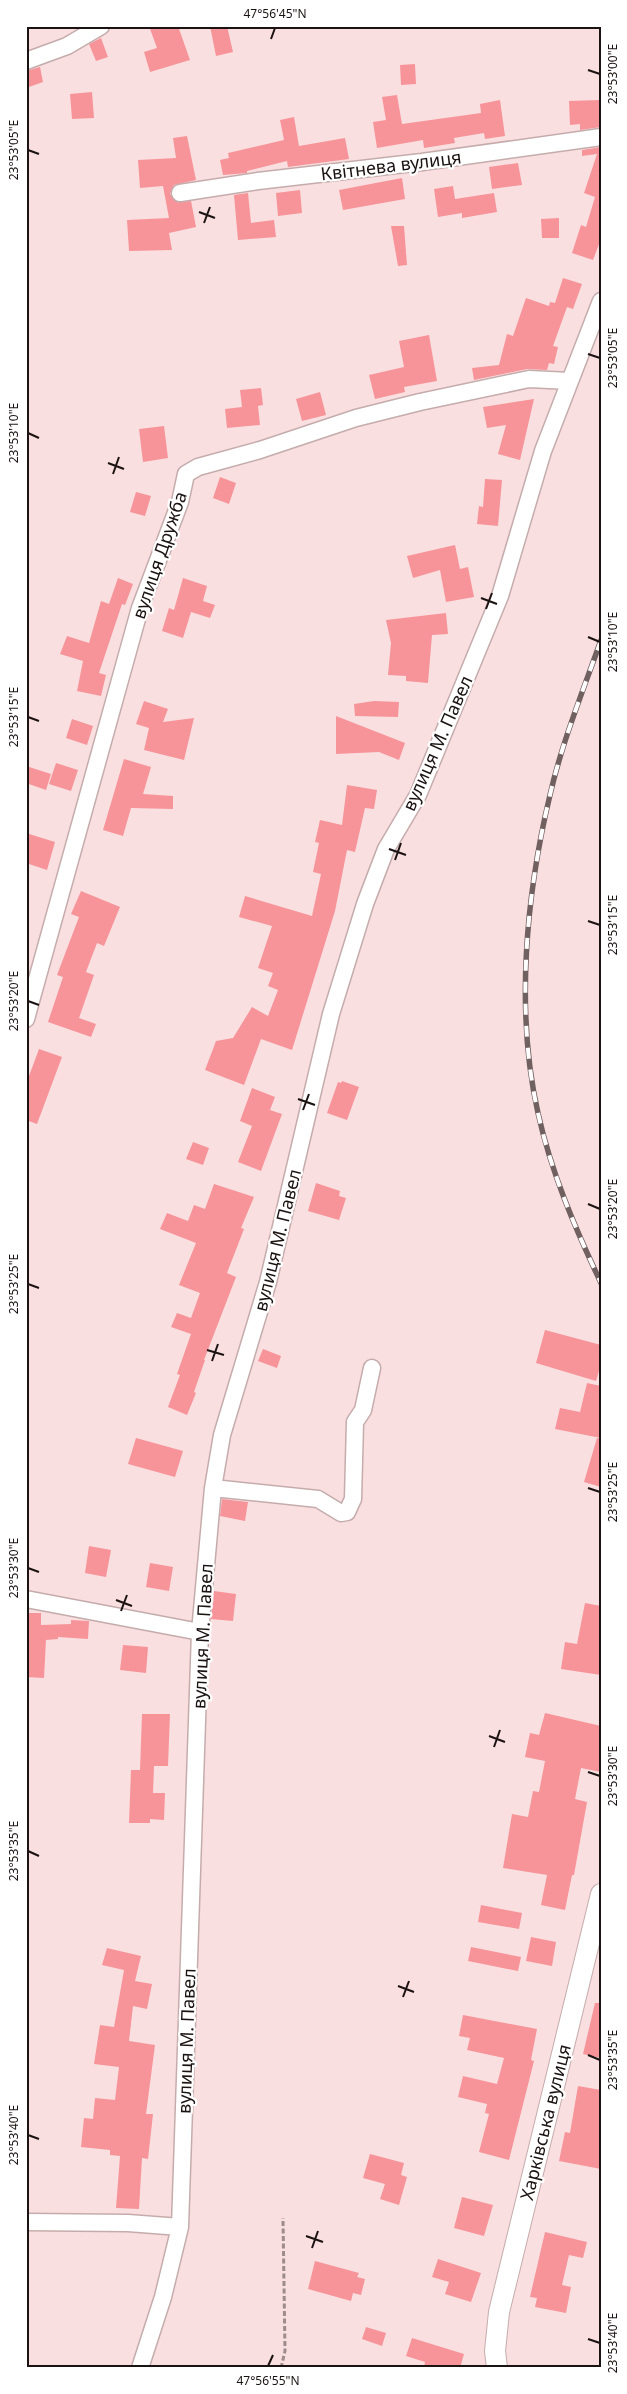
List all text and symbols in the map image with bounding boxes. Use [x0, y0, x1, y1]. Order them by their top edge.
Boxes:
text: 47°56'45"N [243, 5, 307, 22]
text: 23°53'00"E [604, 44, 621, 104]
text: 23°53'05"E [5, 120, 22, 180]
street label: Квітнева вулиця [319, 144, 463, 186]
text: 23°53'05"E [604, 328, 621, 388]
text: 23°53'10"E [5, 403, 22, 463]
street label: вулиця Дружба [126, 488, 192, 622]
text: 23°53'10"E [604, 612, 621, 672]
street label: вулиця М. Павел [396, 672, 478, 814]
text: 23°53'15"E [5, 687, 22, 747]
text: 23°53'15"E [604, 895, 621, 955]
text: 23°53'20"E [5, 971, 22, 1031]
street label: вулиця М. Павел [248, 1166, 306, 1314]
text: 23°53'20"E [604, 1179, 621, 1239]
text: 23°53'25"E [5, 1254, 22, 1314]
text: 23°53'25"E [604, 1462, 621, 1522]
text: 23°53'30"E [5, 1538, 22, 1598]
street label: вулиця М. Павел [186, 1563, 218, 1709]
text: 23°53'30"E [604, 1746, 621, 1806]
text: 23°53'35"E [5, 1821, 22, 1881]
street label: вулиця М. Павел [171, 1968, 201, 2114]
text: 23°53'35"E [604, 2030, 621, 2090]
street label: Харківська вулиця [514, 2042, 576, 2202]
text: 23°53'40"E [5, 2105, 22, 2165]
text: 23°53'40"E [604, 2313, 621, 2373]
text: 47°56'55"N [236, 2372, 300, 2389]

